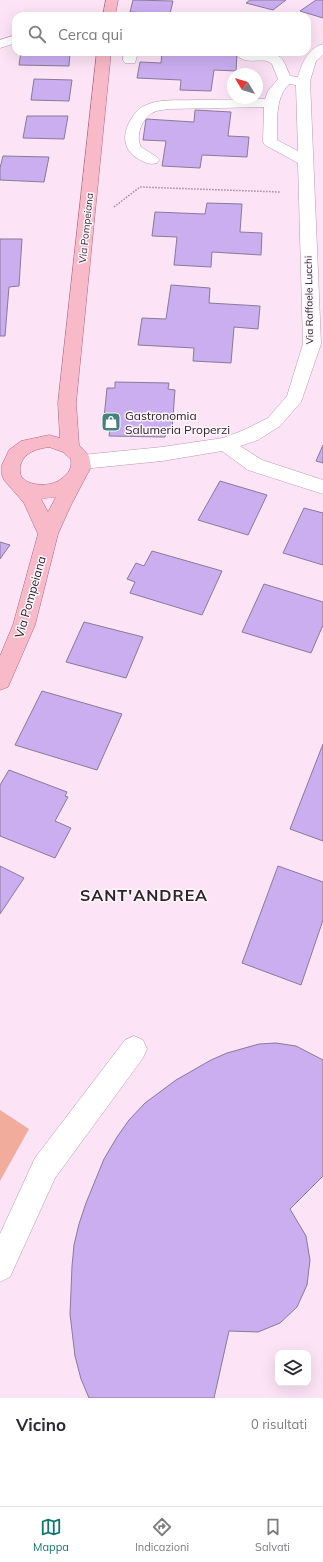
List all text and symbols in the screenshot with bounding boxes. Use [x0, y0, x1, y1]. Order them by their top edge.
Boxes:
search box [12, 12, 311, 56]
icon: search [26, 23, 48, 45]
text: Cerca qui [58, 25, 123, 44]
north arrow [227, 68, 263, 104]
street label: Via Pompeiana [76, 192, 96, 264]
street label: Via Raffaele Lucchi [302, 256, 316, 344]
place label: Gastronomia Salumeria Properzi [125, 408, 230, 437]
shop icon: Gastronomia Salumeria Properzi [100, 411, 122, 433]
street label: Via Pompeiana [11, 554, 49, 640]
district label: SANT'ANDREA [80, 885, 208, 905]
map controls [275, 1350, 311, 1386]
button: layers [275, 1350, 311, 1386]
text: Vicino [16, 1414, 66, 1435]
text: 0 risultati [251, 1416, 307, 1432]
tab: Mappa [33, 1516, 69, 1554]
tab: Indicazioni [135, 1516, 189, 1554]
tab: Salvati [255, 1516, 290, 1554]

